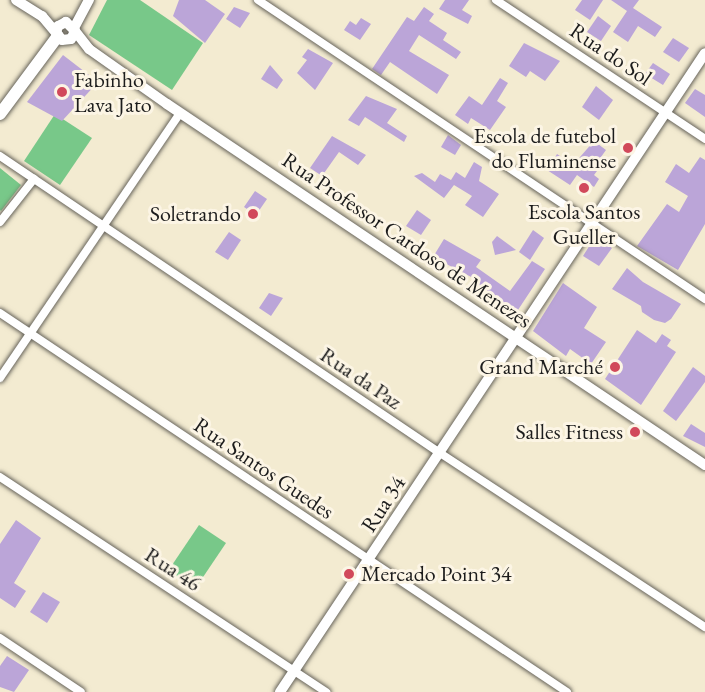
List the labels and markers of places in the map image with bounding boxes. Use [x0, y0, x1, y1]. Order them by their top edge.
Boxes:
place label: Fabinho Lava Jato [74, 66, 152, 118]
marker: Fabinho Lava Jato [55, 85, 69, 99]
place label: Escola de futebol do Fluminense [474, 122, 616, 174]
marker: Escola de futebol do Fluminense [621, 141, 635, 155]
marker: Escola Santos Gueller [577, 181, 591, 195]
place label: Escola Santos Gueller [528, 198, 640, 249]
place label: Soletrando [150, 201, 241, 227]
marker: Soletrando [246, 207, 260, 221]
place label: Grand Marché [479, 354, 603, 380]
marker: Grand Marché [608, 360, 622, 374]
place label: Salles Fitness [515, 419, 623, 445]
marker: Salles Fitness [628, 425, 642, 439]
place label: Mercado Point 34 [361, 561, 512, 587]
marker: Mercado Point 34 [342, 567, 356, 581]

